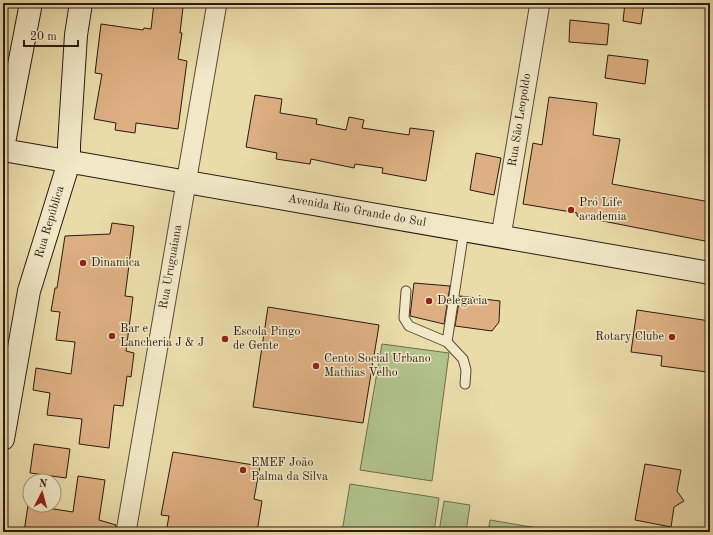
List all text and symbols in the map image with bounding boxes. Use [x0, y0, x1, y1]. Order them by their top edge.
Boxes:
scale bar [24, 22, 78, 48]
text: 20 m [30, 31, 57, 43]
street label: Rua São Leopoldo [507, 73, 533, 167]
street label: Rua República [33, 184, 67, 260]
street label: Avenida Rio Grande do Sul [287, 193, 427, 229]
place label: Pró Life academia [579, 197, 627, 223]
marker: Pró Life academia [566, 205, 576, 215]
street label: Rua Uruguaiana [158, 224, 184, 310]
place label: Dinamica [91, 257, 140, 269]
marker: Dinamica [78, 258, 88, 268]
place label: Delegacia [437, 295, 488, 307]
marker: Delegacia [424, 296, 434, 306]
place label: Bar e Lancheria J & J [120, 323, 205, 349]
place label: Escola Pingo de Gente [233, 326, 301, 352]
marker: Bar e Lancheria J & J [107, 331, 117, 341]
place label: Rotary Clube [595, 331, 664, 343]
marker: Rotary Clube [667, 332, 677, 342]
marker: Escola Pingo de Gente [220, 334, 230, 344]
place label: Cento Social Urbano Mathias Velho [324, 353, 431, 379]
marker: Cento Social Urbano Mathias Velho [311, 361, 321, 371]
place label: EMEF João Palma da Silva [251, 457, 328, 483]
marker: EMEF João Palma da Silva [238, 465, 248, 475]
north arrow [22, 473, 62, 513]
text: N [38, 479, 48, 491]

